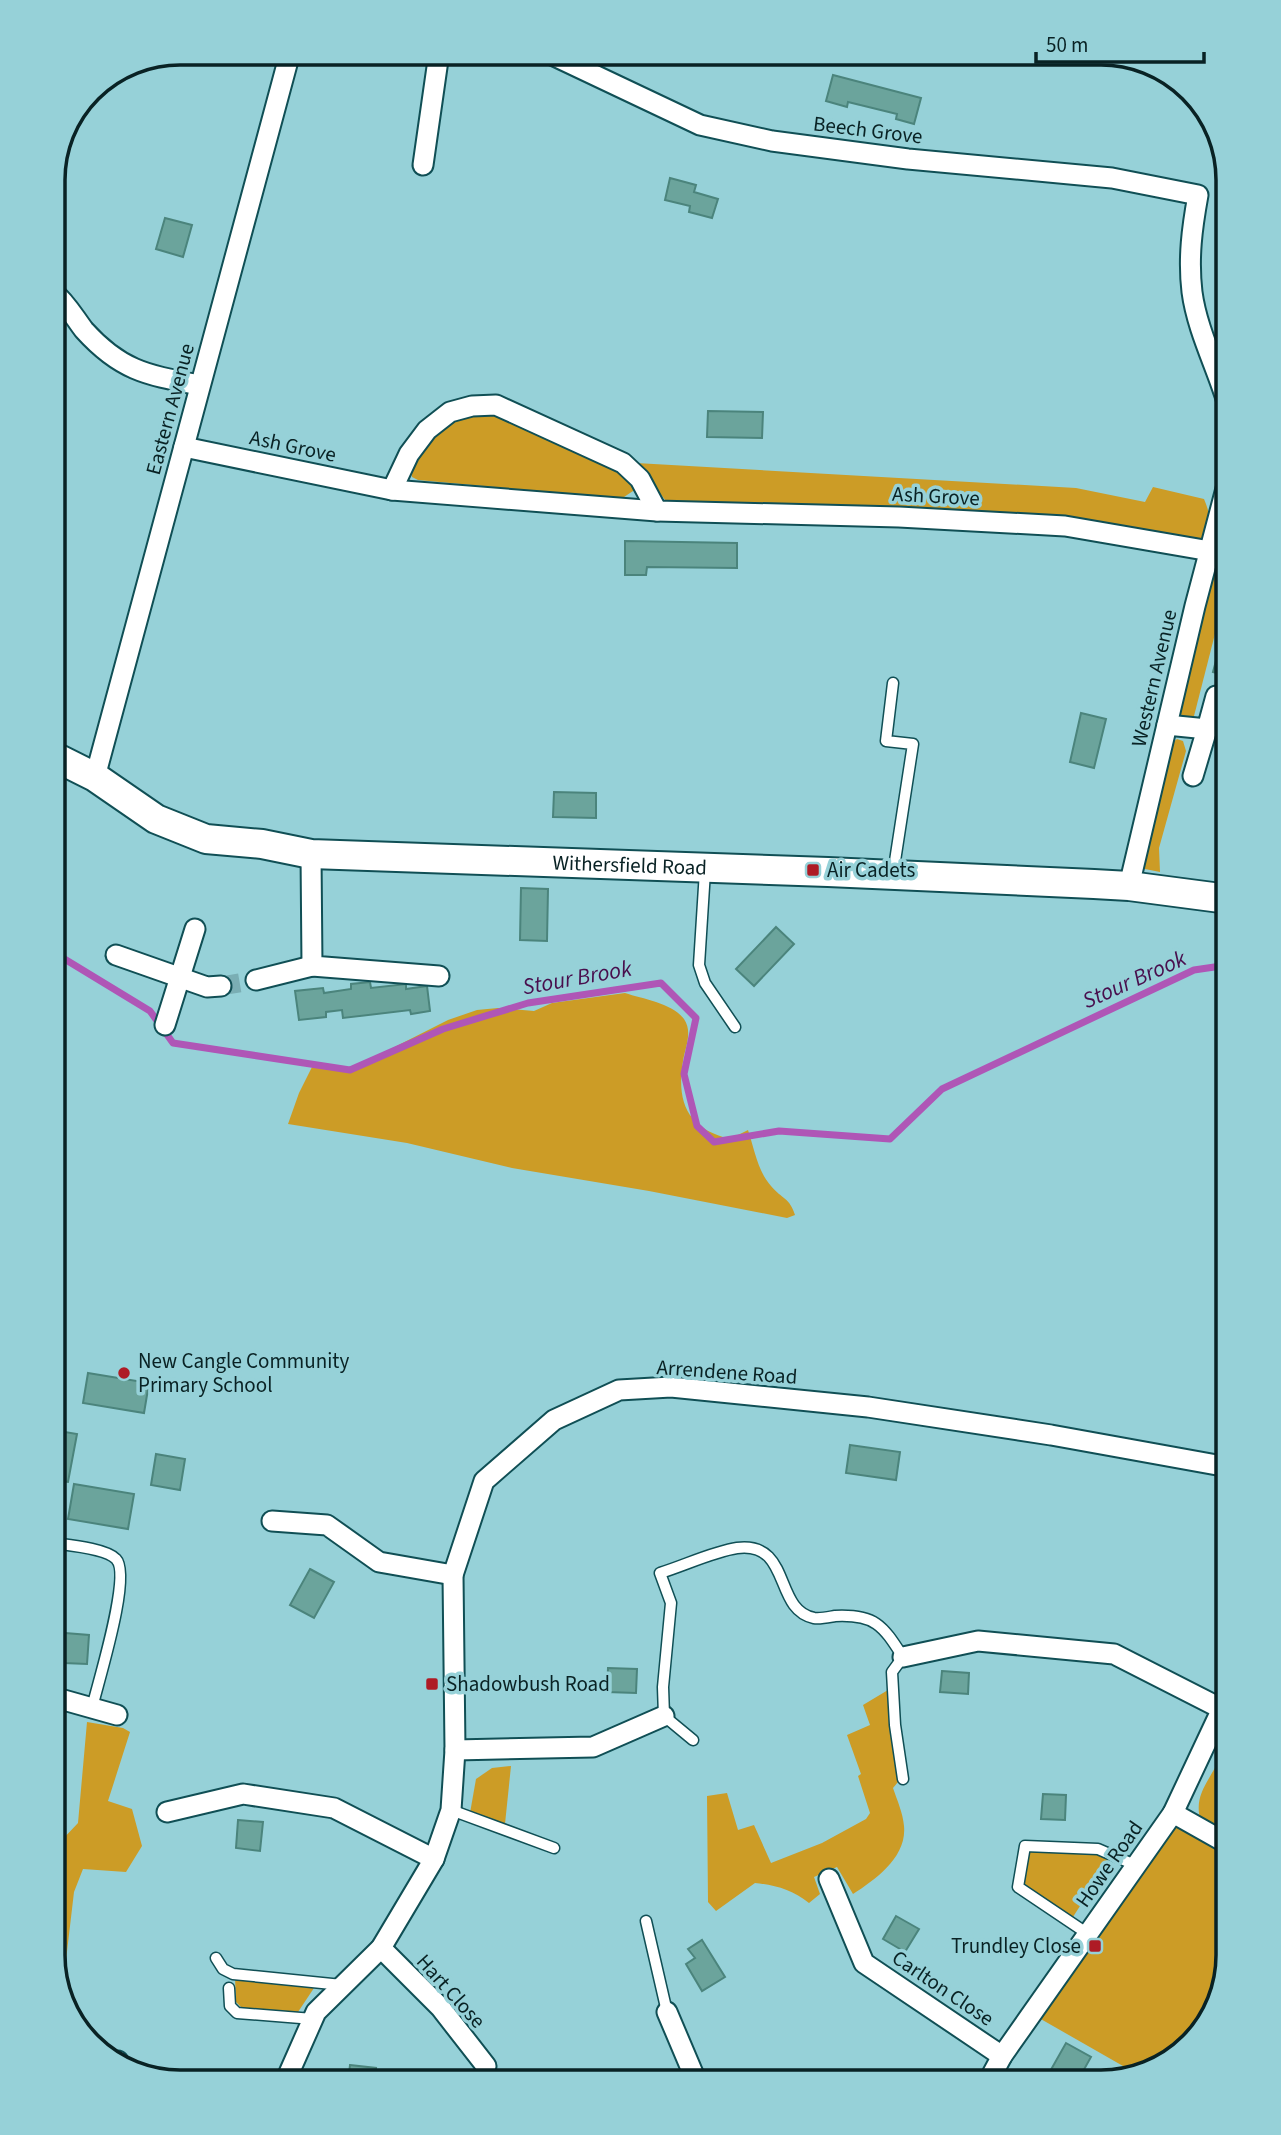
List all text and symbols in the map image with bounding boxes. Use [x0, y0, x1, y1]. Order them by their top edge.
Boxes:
scale bar [1036, 21, 1204, 65]
text: 50 m [1046, 30, 1088, 60]
street label: Beech Grove [812, 108, 924, 152]
street label: Eastern Avenue [138, 340, 202, 478]
street label: Ash Grove [247, 422, 339, 470]
street label: Ash Grove [891, 479, 981, 513]
street label: Western Avenue [1124, 606, 1184, 750]
street label: Withersfield Road [552, 847, 708, 883]
place label: Air Cadets [827, 855, 915, 885]
marker: Air Cadets [805, 862, 821, 878]
water label: Stour Brook [1077, 941, 1192, 1017]
water label: Stour Brook [520, 951, 635, 1003]
place label: New Cangle Community Primary School [138, 1346, 349, 1400]
street label: Arrendene Road [656, 1352, 798, 1392]
marker: New Cangle Community Primary School [116, 1365, 132, 1381]
place label: Shadowbush Road [446, 1669, 610, 1699]
marker: Shadowbush Road [424, 1676, 440, 1692]
street label: Howe Road [1068, 1815, 1150, 1913]
place label: Trundley Close [951, 1931, 1081, 1961]
marker: Trundley Close [1087, 1938, 1103, 1954]
street label: Carlton Close [886, 1943, 1000, 2033]
street label: Hart Close [409, 1947, 493, 2035]

